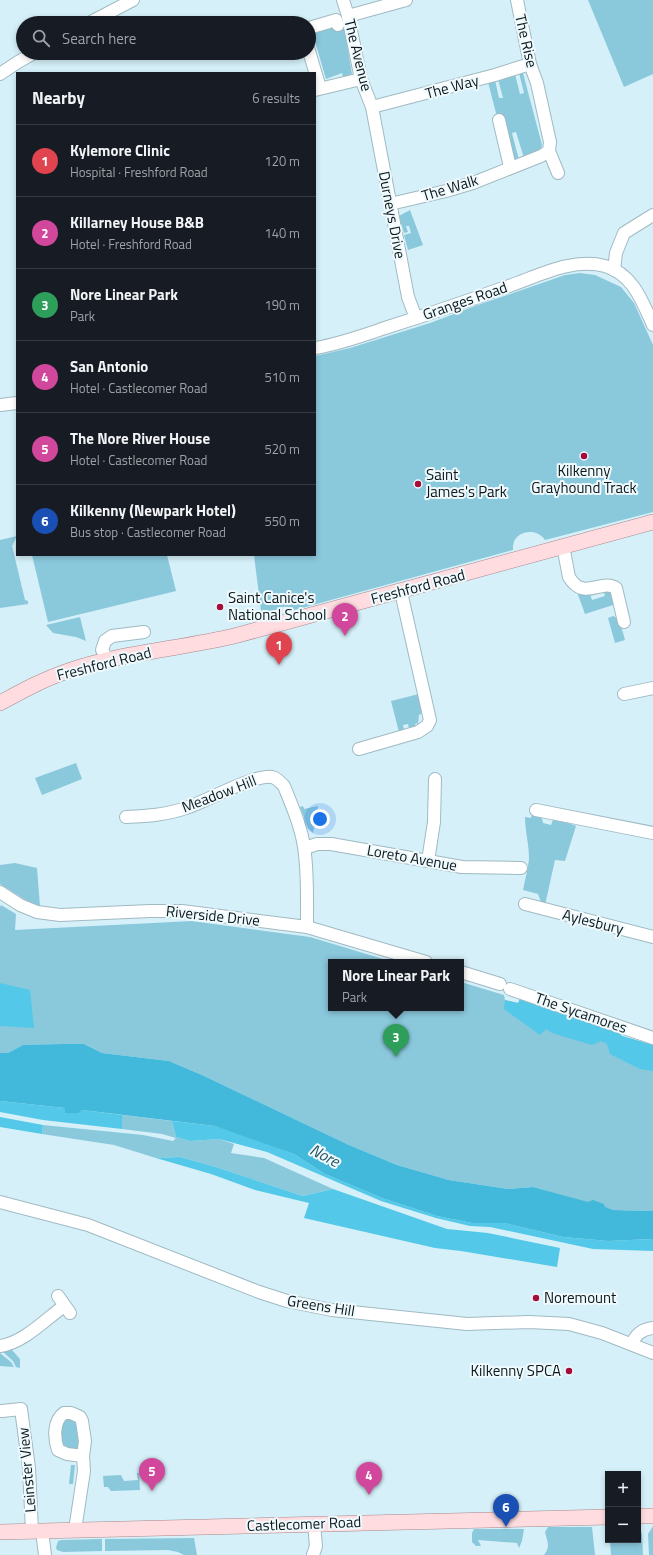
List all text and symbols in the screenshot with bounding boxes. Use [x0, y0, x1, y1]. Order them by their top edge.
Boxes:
street label: The Rise [509, 12, 544, 70]
search box [16, 16, 316, 60]
street label: The Avenue [338, 16, 379, 93]
icon: search [30, 27, 52, 49]
text: Search here [62, 27, 136, 50]
street label: The Way [423, 68, 481, 105]
text: Nearby [32, 85, 85, 111]
text: 6 results [252, 88, 300, 108]
text: Kylemore Clinic [70, 139, 170, 162]
text: 1 [41, 151, 49, 171]
text: 120 m [264, 151, 300, 171]
text: Hospital · Freshford Road [70, 162, 208, 182]
street label: The Walk [419, 168, 481, 207]
street label: Durneys Drive [373, 169, 412, 261]
text: Killarney House B&B [70, 211, 204, 234]
text: 2 [41, 223, 49, 243]
text: 140 m [264, 223, 300, 243]
text: Hotel · Freshford Road [70, 234, 192, 254]
street label: Granges Road [419, 275, 510, 326]
text: Nore Linear Park [70, 283, 178, 306]
text: 3 [41, 295, 49, 315]
text: 190 m [264, 295, 300, 315]
text: Park [70, 306, 95, 326]
text: San Antonio [70, 355, 148, 378]
text: 4 [41, 367, 49, 387]
text: 510 m [264, 367, 300, 387]
text: Hotel · Castlecomer Road [70, 378, 207, 398]
text: The Nore River House [70, 427, 210, 450]
text: 5 [41, 439, 49, 459]
text: 520 m [264, 439, 300, 459]
text: Hotel · Castlecomer Road [70, 450, 207, 470]
marker: Kilkenny Grayhound Track [579, 451, 589, 461]
place label: Kilkenny Grayhound Track [531, 459, 637, 499]
place label: Saint James's Park [426, 463, 507, 503]
marker: Saint James's Park [413, 479, 423, 489]
text: Kilkenny (Newpark Hotel) [70, 499, 236, 522]
text: 6 [41, 511, 49, 531]
text: 550 m [264, 511, 300, 531]
text: Bus stop · Castlecomer Road [70, 522, 226, 542]
street label: Freshford Road [368, 563, 468, 610]
place label: Saint Canice's National School [228, 586, 327, 626]
marker: Saint Canice's National School [215, 602, 225, 612]
pin: 2 [332, 603, 358, 636]
pin: 1 [266, 632, 292, 665]
street label: Freshford Road [54, 641, 154, 686]
street label: Meadow Hill [178, 769, 260, 818]
your location [310, 809, 330, 829]
street label: Loreto Avenue [365, 838, 459, 877]
street label: Riverside Drive [165, 899, 261, 932]
street label: Aylesbury [560, 903, 626, 940]
popup [328, 959, 464, 1011]
text: Nore Linear Park [342, 964, 450, 987]
street label: The Sycamores [532, 986, 630, 1039]
text: Park [342, 987, 367, 1007]
pin: 3 [383, 1024, 409, 1057]
water label: Nore [306, 1137, 345, 1173]
place label: Noremount [544, 1286, 617, 1309]
street label: Greens Hill [286, 1289, 357, 1322]
marker: Noremount [531, 1293, 541, 1303]
place label: Kilkenny SPCA [470, 1359, 561, 1382]
marker: Kilkenny SPCA [564, 1366, 574, 1376]
street label: Leinster View [11, 1427, 42, 1514]
pin: 5 [139, 1458, 165, 1491]
pin: 4 [356, 1462, 382, 1495]
map controls [605, 1471, 641, 1543]
button: + [605, 1471, 641, 1507]
pin: 6 [493, 1494, 519, 1527]
button: − [605, 1507, 641, 1543]
street label: Castlecomer Road [246, 1510, 362, 1537]

